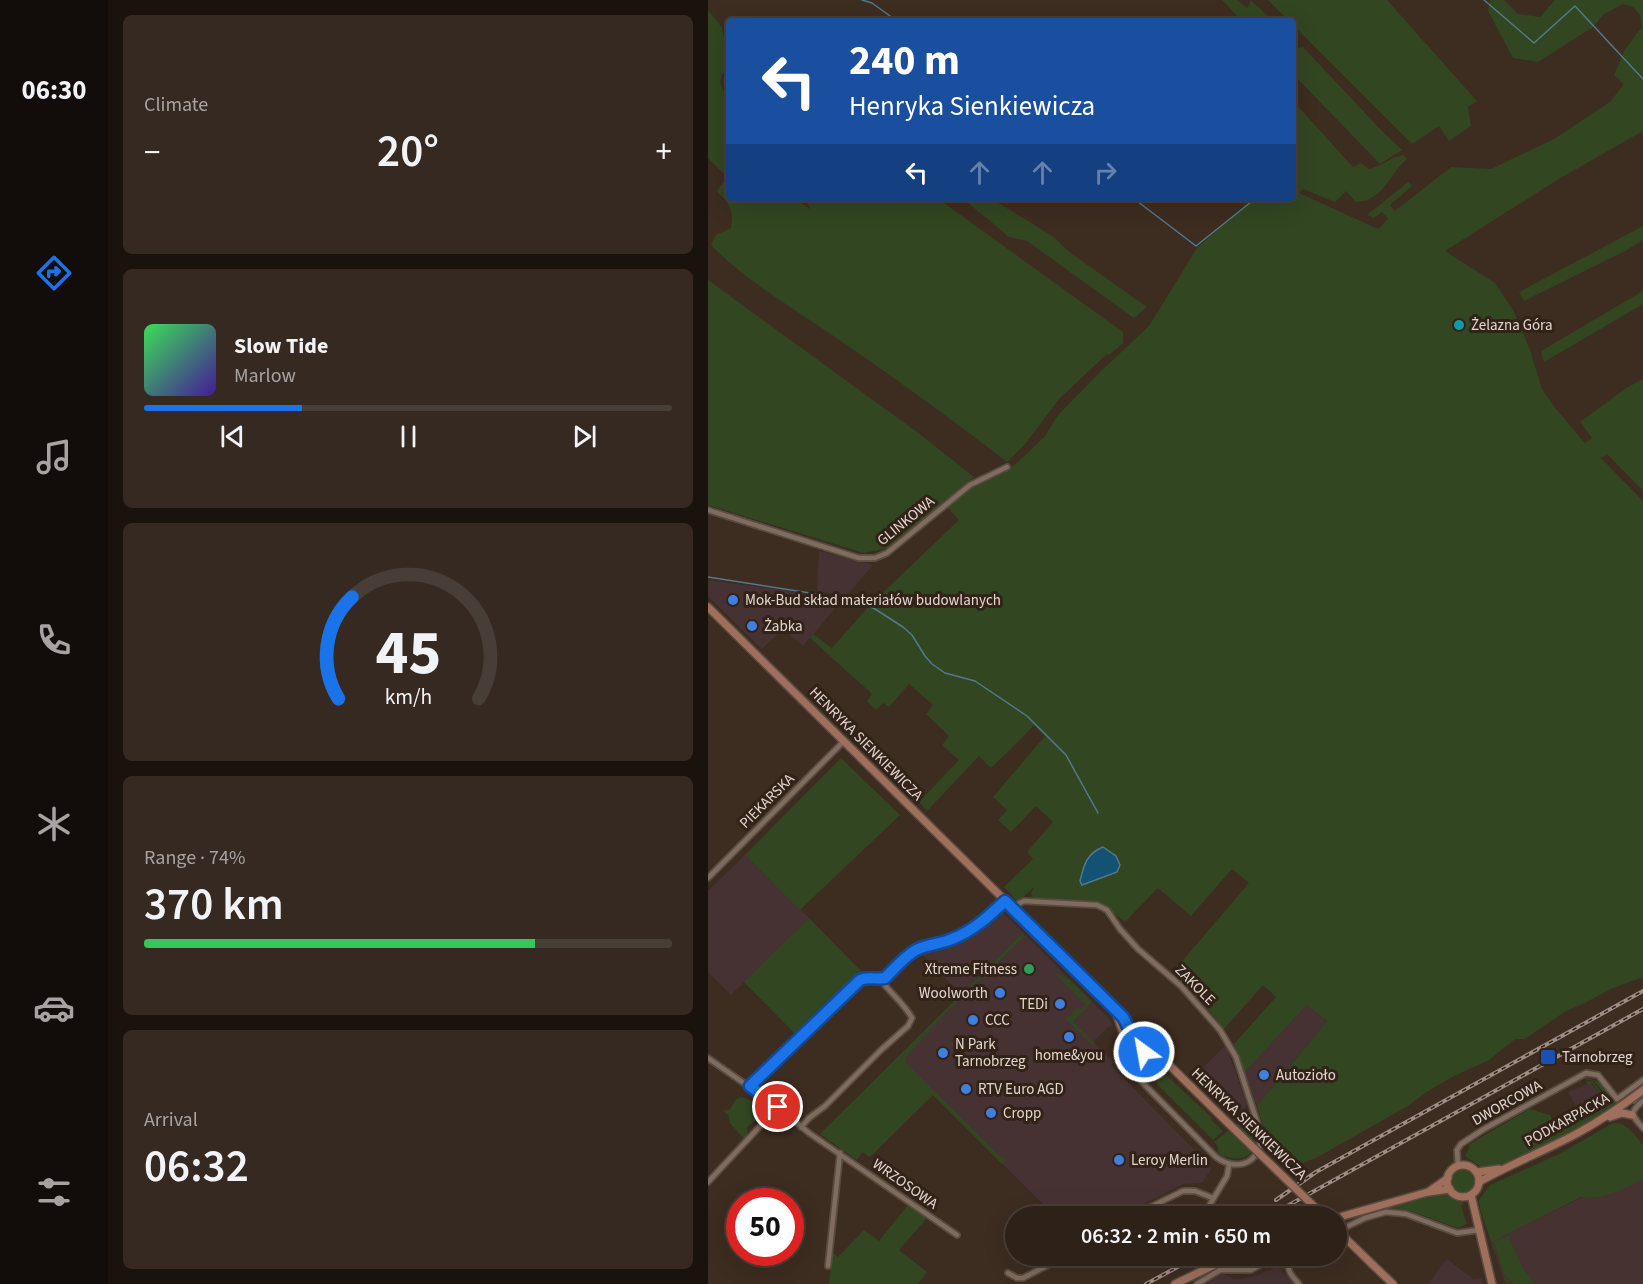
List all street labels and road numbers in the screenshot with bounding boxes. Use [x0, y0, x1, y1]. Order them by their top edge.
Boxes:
street label: GLINKOWA [873, 491, 940, 551]
street label: HENRYKA SIENKIEWICZA [804, 682, 928, 806]
street label: PIEKARSKA [735, 768, 800, 833]
street label: ZAKOLE [1170, 960, 1220, 1010]
street label: HENRYKA SIENKIEWICZA [1187, 1063, 1312, 1185]
street label: DWORCOWA [1468, 1075, 1547, 1131]
street label: PODKARPACKA [1521, 1088, 1614, 1152]
street label: WRZOSOWA [868, 1154, 943, 1215]

